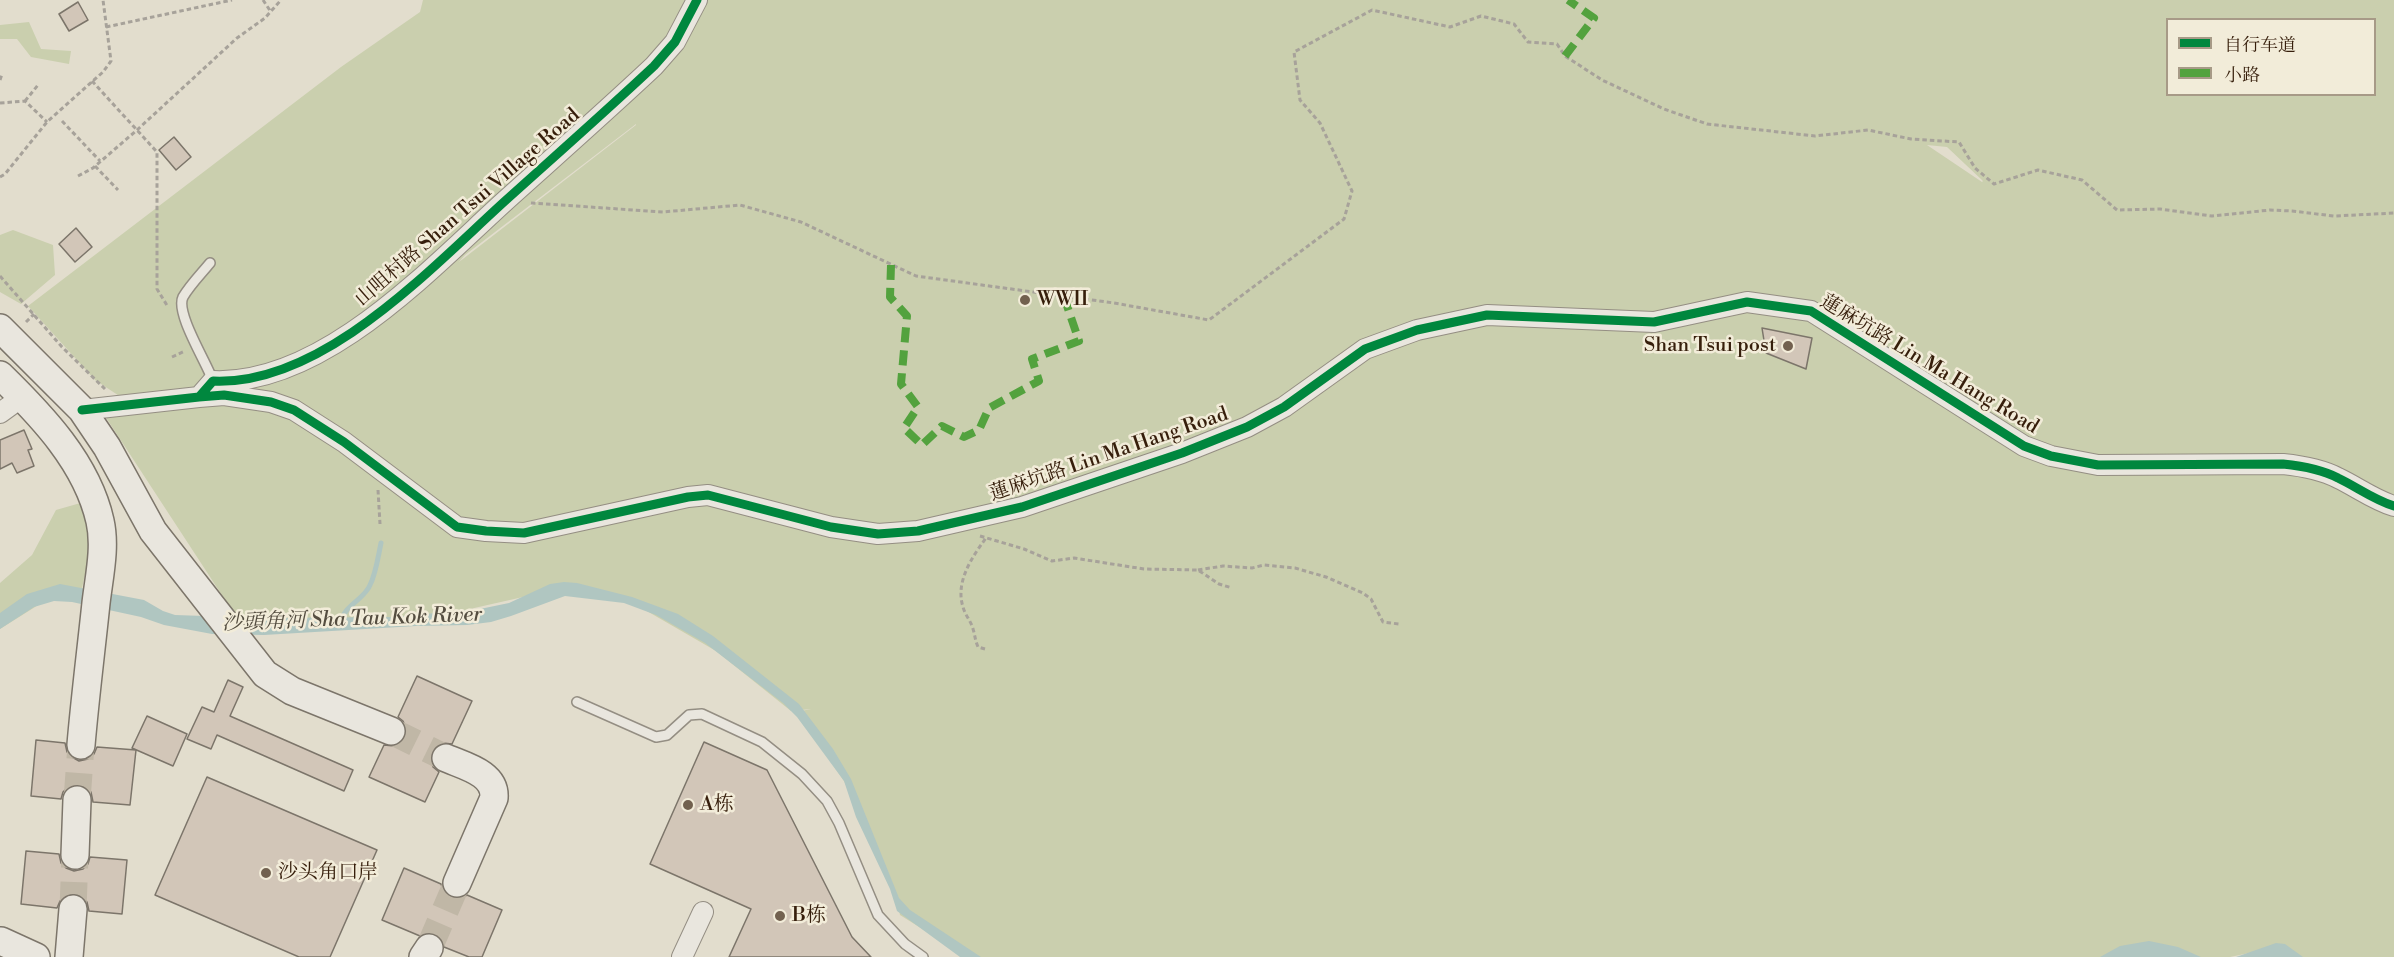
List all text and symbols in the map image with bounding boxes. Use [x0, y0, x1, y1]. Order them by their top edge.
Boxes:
legend [2166, 18, 2376, 96]
text: 自行车道 [2224, 34, 2296, 57]
text: 小路 [2224, 64, 2260, 87]
street label: 山咀村路 Shan Tsui Village Road [351, 104, 585, 312]
place label: WWII [1037, 288, 1088, 312]
street label: 蓮麻坑路 Lin Ma Hang Road [1815, 290, 2043, 440]
marker: WWII [1018, 293, 1032, 307]
place label: Shan Tsui post [1644, 334, 1776, 358]
marker: Shan Tsui post [1781, 339, 1795, 353]
street label: 蓮麻坑路 Lin Ma Hang Road [987, 403, 1231, 507]
water label: 沙頭角河 Sha Tau Kok River [221, 603, 483, 637]
place label: A栋 [700, 793, 734, 817]
marker: A栋 [681, 798, 695, 812]
place label: 沙头角口岸 [278, 861, 378, 885]
marker: 沙头角口岸 [259, 866, 273, 880]
place label: B栋 [792, 904, 826, 928]
marker: B栋 [773, 909, 787, 923]

